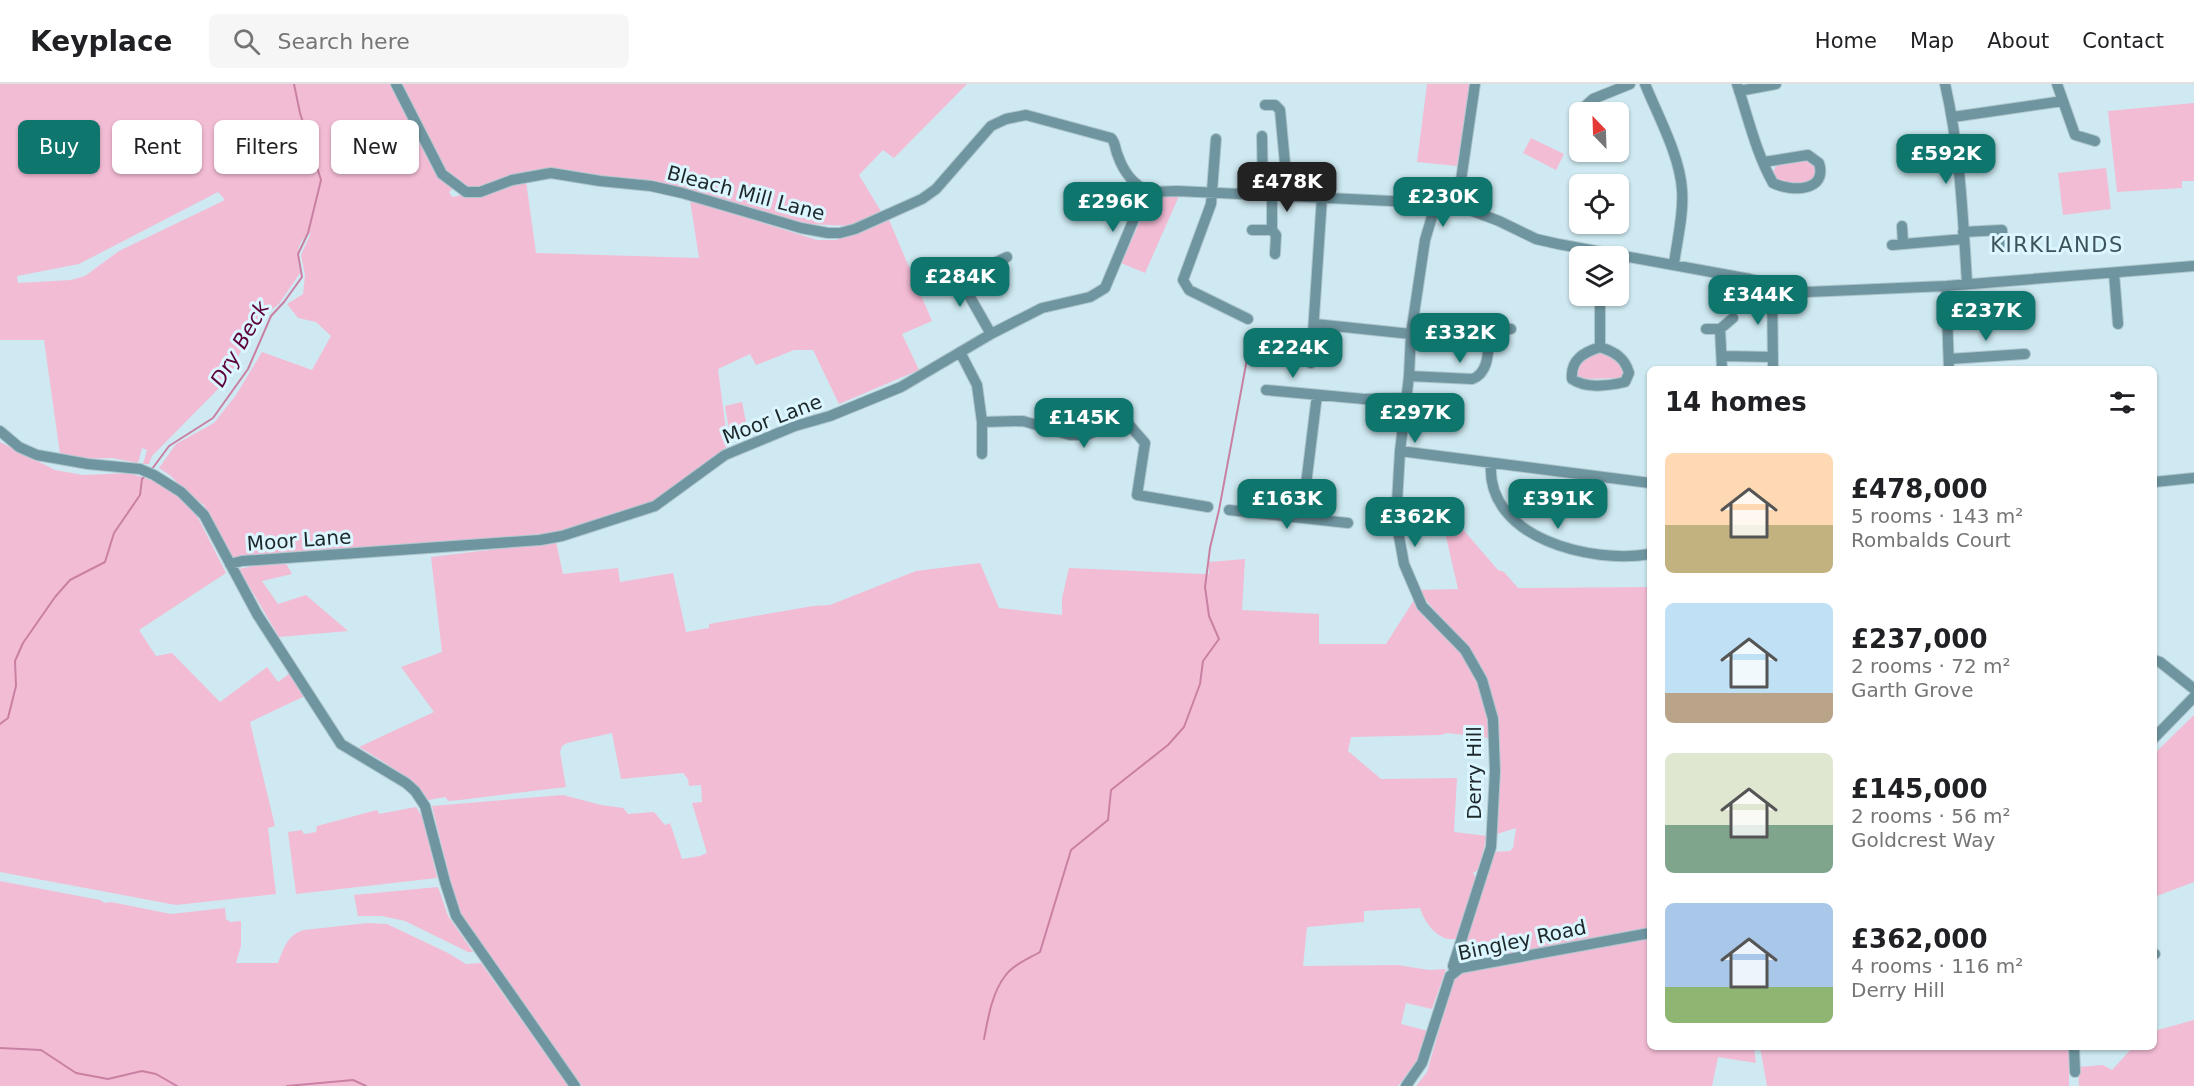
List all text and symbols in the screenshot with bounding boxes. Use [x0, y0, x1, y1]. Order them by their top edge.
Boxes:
search box [209, 14, 629, 68]
text: Keyplace [30, 25, 173, 58]
icon: search [230, 25, 263, 58]
text: Search here [278, 29, 410, 54]
text: Home [1815, 29, 1877, 53]
text: Map [1910, 29, 1954, 53]
text: About [1987, 29, 2049, 53]
text: Contact [2082, 29, 2164, 53]
north arrow [1569, 102, 1629, 162]
map controls [1569, 102, 1629, 306]
chip: Buy [18, 120, 100, 174]
chip: Rent [112, 120, 202, 174]
chip: Filters [214, 120, 319, 174]
chip: New [331, 120, 419, 174]
pin: £592K [1904, 134, 1988, 185]
text: £592K [1910, 141, 1982, 165]
street label: Bleach Mill Lane [664, 160, 828, 226]
pin: £478K [1245, 162, 1329, 213]
text: £478K [1251, 169, 1323, 193]
button: locate [1569, 174, 1629, 234]
pin: £230K [1401, 177, 1485, 228]
pin: £296K [1071, 182, 1155, 233]
text: £230K [1407, 184, 1479, 208]
text: £296K [1077, 189, 1149, 213]
district label: KIRKLANDS [1990, 233, 2124, 257]
button: layers [1569, 246, 1629, 306]
pin: £284K [918, 257, 1002, 308]
text: £284K [924, 264, 996, 288]
pin: £344K [1716, 275, 1800, 326]
text: £344K [1722, 282, 1794, 306]
pin: £237K [1944, 291, 2028, 342]
water label: Dry Beck [206, 296, 275, 391]
text: £237K [1950, 298, 2022, 322]
pin: £332K [1418, 313, 1502, 364]
text: £332K [1424, 320, 1496, 344]
pin: £224K [1251, 328, 1335, 379]
text: £224K [1257, 335, 1329, 359]
icon: filters [2106, 386, 2139, 419]
text: 14 homes [1665, 387, 1807, 417]
street label: Moor Lane [719, 389, 825, 449]
pin: £297K [1373, 393, 1457, 444]
pin: £145K [1042, 398, 1126, 449]
text: £297K [1379, 400, 1451, 424]
text: £145K [1048, 405, 1120, 429]
text: £478,000 [1851, 474, 1988, 504]
icon: home [1713, 477, 1785, 549]
pin: £163K [1245, 479, 1329, 530]
pin: £391K [1516, 479, 1600, 530]
text: £163K [1251, 486, 1323, 510]
text: £391K [1522, 486, 1594, 510]
pin: £362K [1373, 497, 1457, 548]
text: £362K [1379, 504, 1451, 528]
text: 5 rooms · 143 m² [1851, 504, 2023, 528]
street label: Moor Lane [246, 524, 352, 556]
text: Rombalds Court [1851, 528, 2011, 552]
text: £237,000 [1851, 624, 1988, 654]
icon: home [1713, 627, 1785, 699]
text: 2 rooms · 72 m² [1851, 654, 2011, 678]
text: Garth Grove [1851, 678, 1974, 702]
street label: Derry Hill [1462, 726, 1486, 820]
text: £145,000 [1851, 774, 1988, 804]
icon: home [1713, 777, 1785, 849]
text: 2 rooms · 56 m² [1851, 804, 2011, 828]
text: Goldcrest Way [1851, 828, 1995, 852]
street label: Bingley Road [1455, 915, 1589, 965]
text: £362,000 [1851, 924, 1988, 954]
icon: home [1713, 927, 1785, 999]
text: 4 rooms · 116 m² [1851, 954, 2023, 978]
text: Derry Hill [1851, 978, 1945, 1002]

